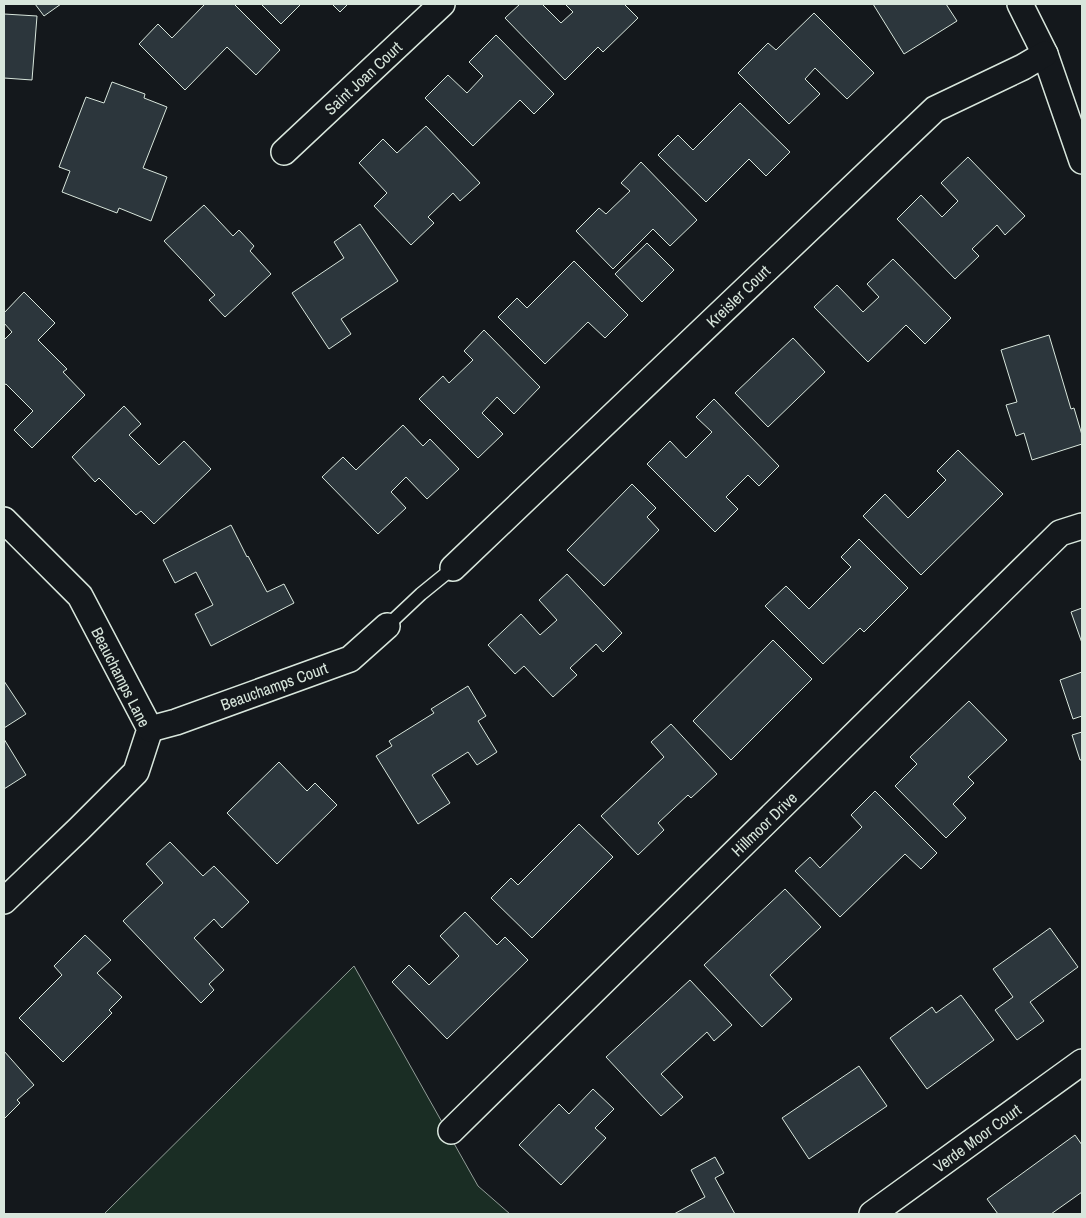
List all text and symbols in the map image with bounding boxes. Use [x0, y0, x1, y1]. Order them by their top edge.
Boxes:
street label: Saint Joan Court [319, 36, 407, 120]
street label: Kreisler Court [701, 260, 775, 332]
street label: Beauchamps Lane [86, 623, 156, 731]
street label: Beauchamps Court [217, 656, 331, 716]
street label: Hillmoor Drive [726, 787, 802, 861]
street label: Verde Moor Court [929, 1098, 1026, 1177]

